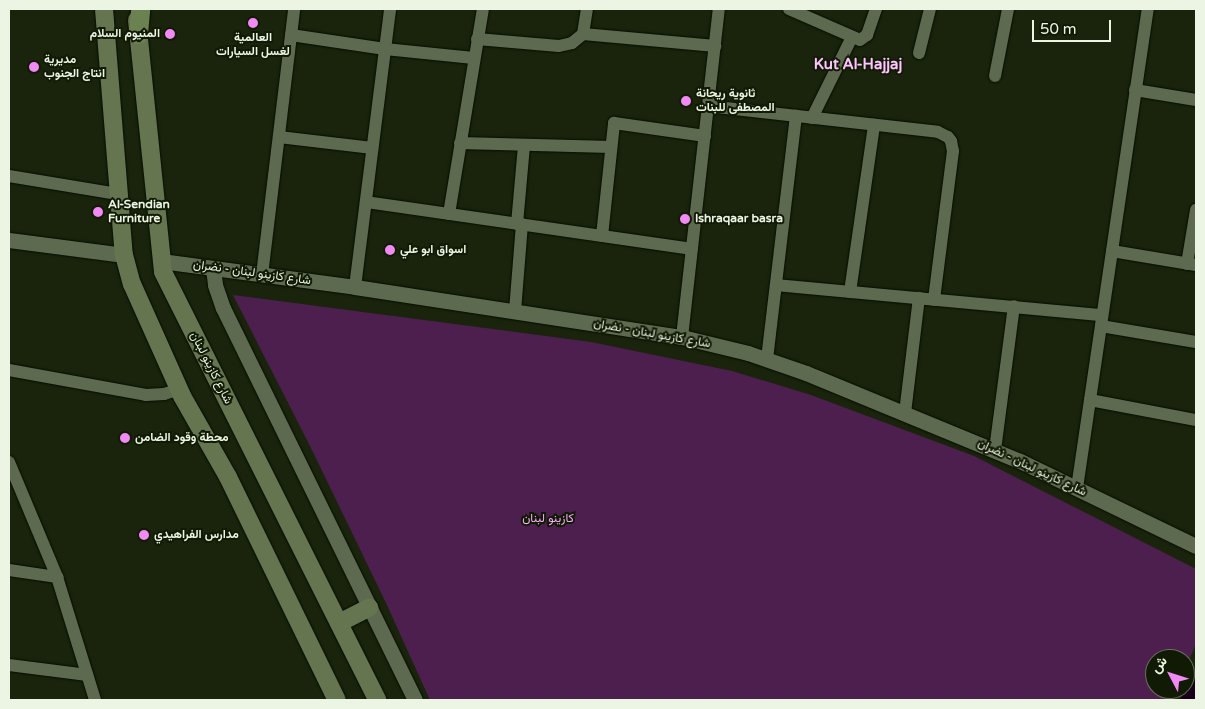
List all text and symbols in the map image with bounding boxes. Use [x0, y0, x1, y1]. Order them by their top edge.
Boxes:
scale bar [1035, 10, 1114, 42]
marker: العالمية لغسل السيارات [247, 17, 259, 29]
text: 50 m [1040, 20, 1077, 38]
place label: المنيوم السلام [90, 27, 160, 41]
marker: المنيوم السلام [164, 28, 176, 40]
place label: العالمية لغسل السيارات [216, 31, 290, 59]
place label: مديرية انتاج الجنوب [44, 53, 105, 81]
district label: Kut Al-Hajjaj [814, 56, 902, 74]
marker: مديرية انتاج الجنوب [28, 61, 40, 73]
place label: ثانوية ريحانة المصطفى للبنات [696, 87, 775, 115]
marker: ثانوية ريحانة المصطفى للبنات [680, 95, 692, 107]
place label: Al-Sendian Furniture [108, 198, 170, 226]
marker: Al-Sendian Furniture [92, 206, 104, 218]
place label: Ishraqaar basra [695, 212, 783, 226]
marker: Ishraqaar basra [679, 213, 691, 225]
place label: اسواق ابو علي [400, 243, 466, 257]
marker: اسواق ابو علي [384, 244, 396, 256]
street label: شارع كازينو لبنان - نضران [192, 258, 312, 288]
street label: شارع كازينو لبنان - نضران [592, 317, 712, 351]
street label: شارع كازينو لبنان [187, 330, 235, 406]
place label: محطة وقود الضامن [135, 431, 229, 445]
marker: محطة وقود الضامن [119, 432, 131, 444]
street label: شارع كازينو لبنان - نضران [975, 436, 1089, 500]
park label: كازينو لبنان [522, 512, 574, 526]
place label: مدارس الفراهيدي [154, 528, 239, 542]
marker: مدارس الفراهيدي [138, 529, 150, 541]
north arrow [1145, 649, 1195, 699]
text: ش [1147, 653, 1171, 677]

